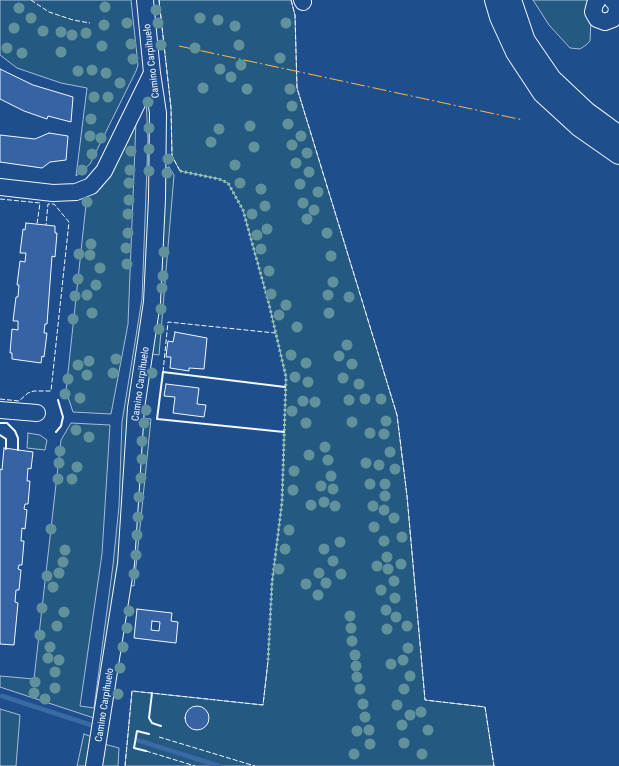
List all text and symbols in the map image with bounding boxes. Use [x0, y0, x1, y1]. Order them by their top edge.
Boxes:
street label: Camino Carpihuelo [141, 23, 163, 99]
street label: Camino Carpihuelo [130, 346, 152, 422]
street label: Camino Carpihuelo [93, 667, 117, 743]

